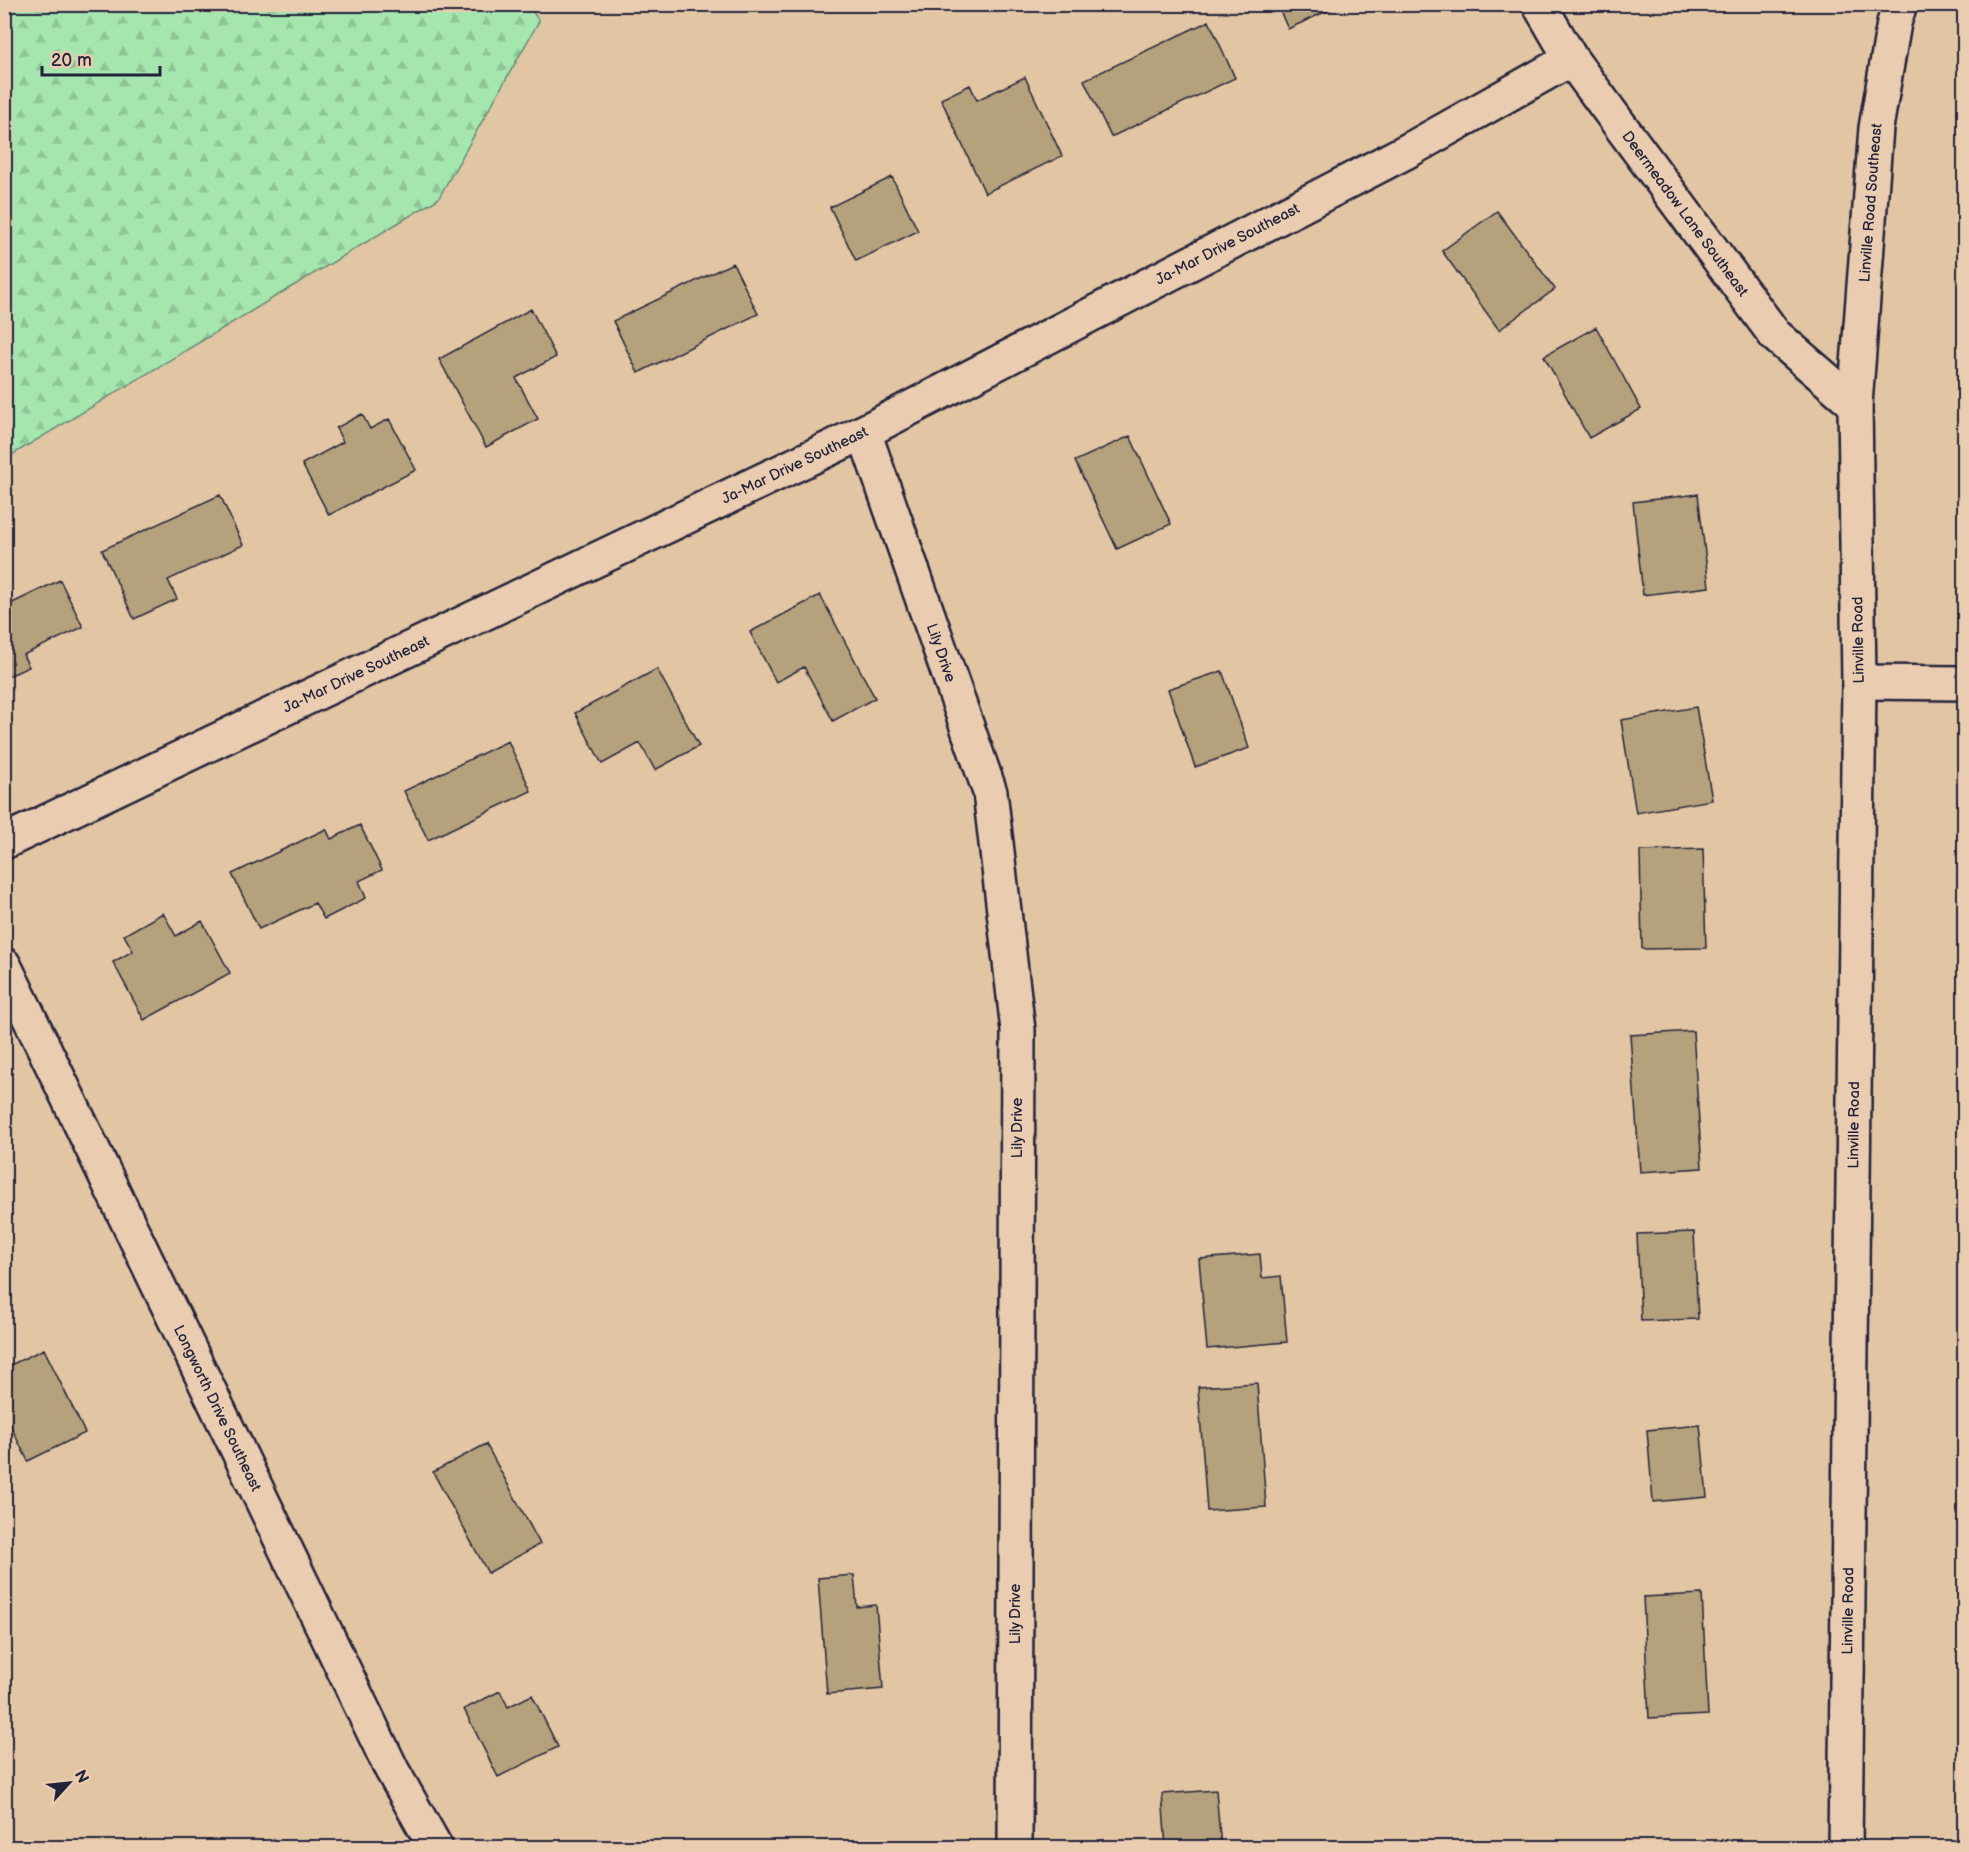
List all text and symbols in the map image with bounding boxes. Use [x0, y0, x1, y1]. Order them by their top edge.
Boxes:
scale bar [42, 39, 160, 77]
text: 20 m [51, 50, 92, 71]
street label: Linville Road Southeast [1855, 121, 1887, 283]
street label: Deermeadow Lane Southeast [1618, 128, 1753, 301]
street label: Ja-Mar Drive Southeast [1152, 199, 1303, 290]
street label: Ja-Mar Drive Southeast [719, 422, 872, 508]
street label: Linville Road [1848, 596, 1869, 684]
street label: Lily Drive [922, 621, 960, 685]
street label: Ja-Mar Drive Southeast [280, 632, 433, 718]
street label: Linville Road [1844, 1081, 1864, 1169]
street label: Lily Drive [1008, 1098, 1027, 1158]
street label: Longworth Drive Southeast [169, 1322, 265, 1495]
street label: Linville Road [1838, 1567, 1858, 1655]
street label: Lily Drive [1006, 1584, 1025, 1644]
north arrow [39, 1753, 99, 1813]
text: N [70, 1767, 92, 1787]

